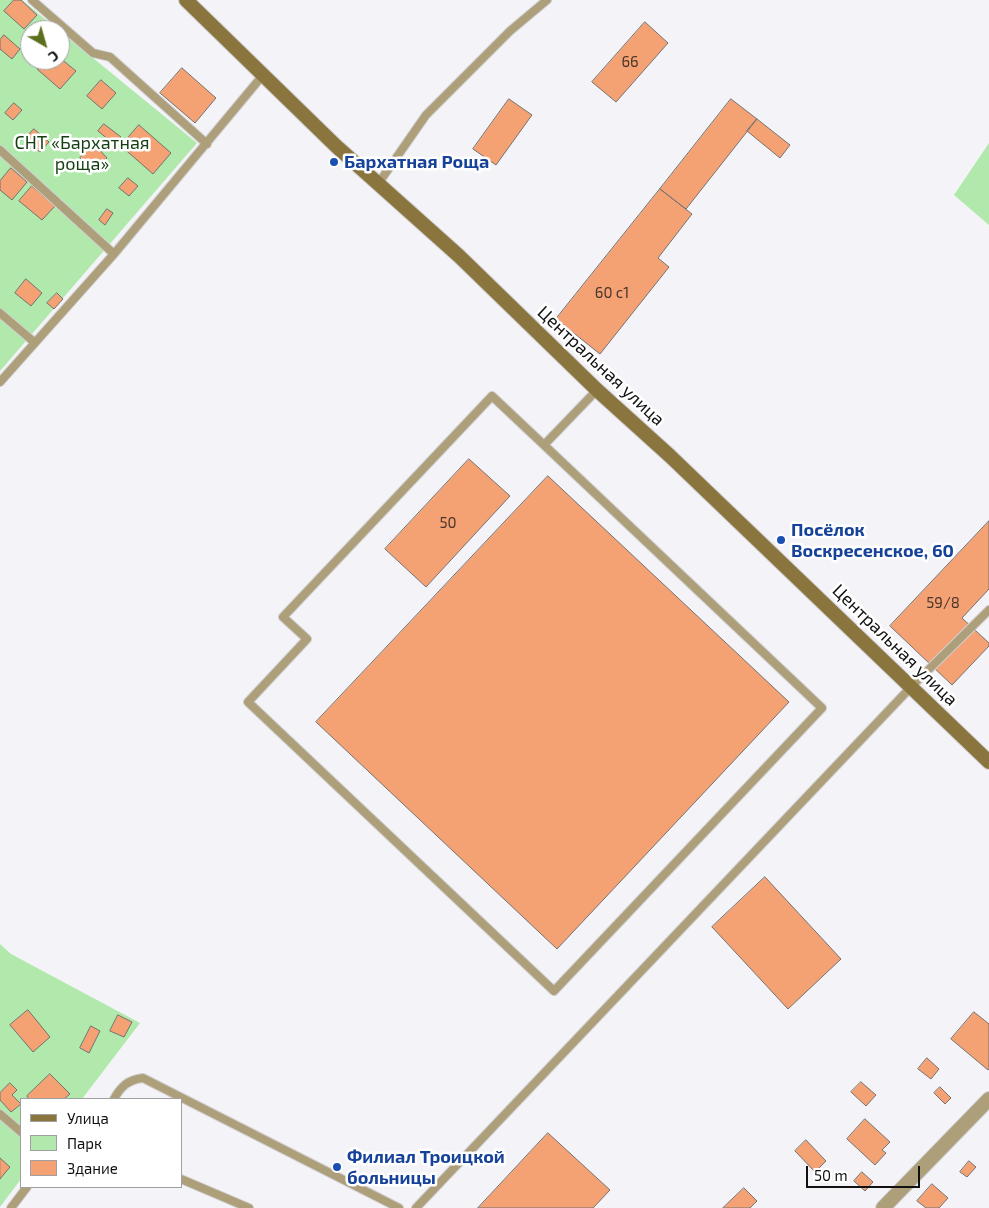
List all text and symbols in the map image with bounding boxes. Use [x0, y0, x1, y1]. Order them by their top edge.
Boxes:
north arrow [20, 20, 70, 70]
text: С [45, 47, 62, 66]
house number: 66 [621, 53, 639, 71]
park label: СНТ «Бархатная роща» [14, 132, 150, 174]
place label: Бархатная Роща [344, 151, 489, 173]
marker: Бархатная Роща [328, 156, 340, 168]
house number: 60 с1 [595, 284, 629, 302]
street label: Центральная улица [533, 302, 669, 430]
house number: 50 [439, 514, 457, 532]
place label: Посёлок Воскресенское, 60 [791, 519, 954, 562]
marker: Посёлок Воскресенское, 60 [775, 534, 787, 546]
street label: Центральная улица [828, 580, 962, 710]
house number: 59/8 [926, 594, 960, 612]
legend [20, 1098, 182, 1188]
text: Улица [67, 1109, 109, 1127]
text: Парк [67, 1134, 102, 1152]
place label: Филиал Троицкой больницы [347, 1146, 505, 1188]
scale bar [809, 1156, 923, 1188]
text: Здание [67, 1159, 118, 1177]
marker: Филиал Троицкой больницы [331, 1161, 343, 1173]
text: 50 m [814, 1166, 848, 1184]

